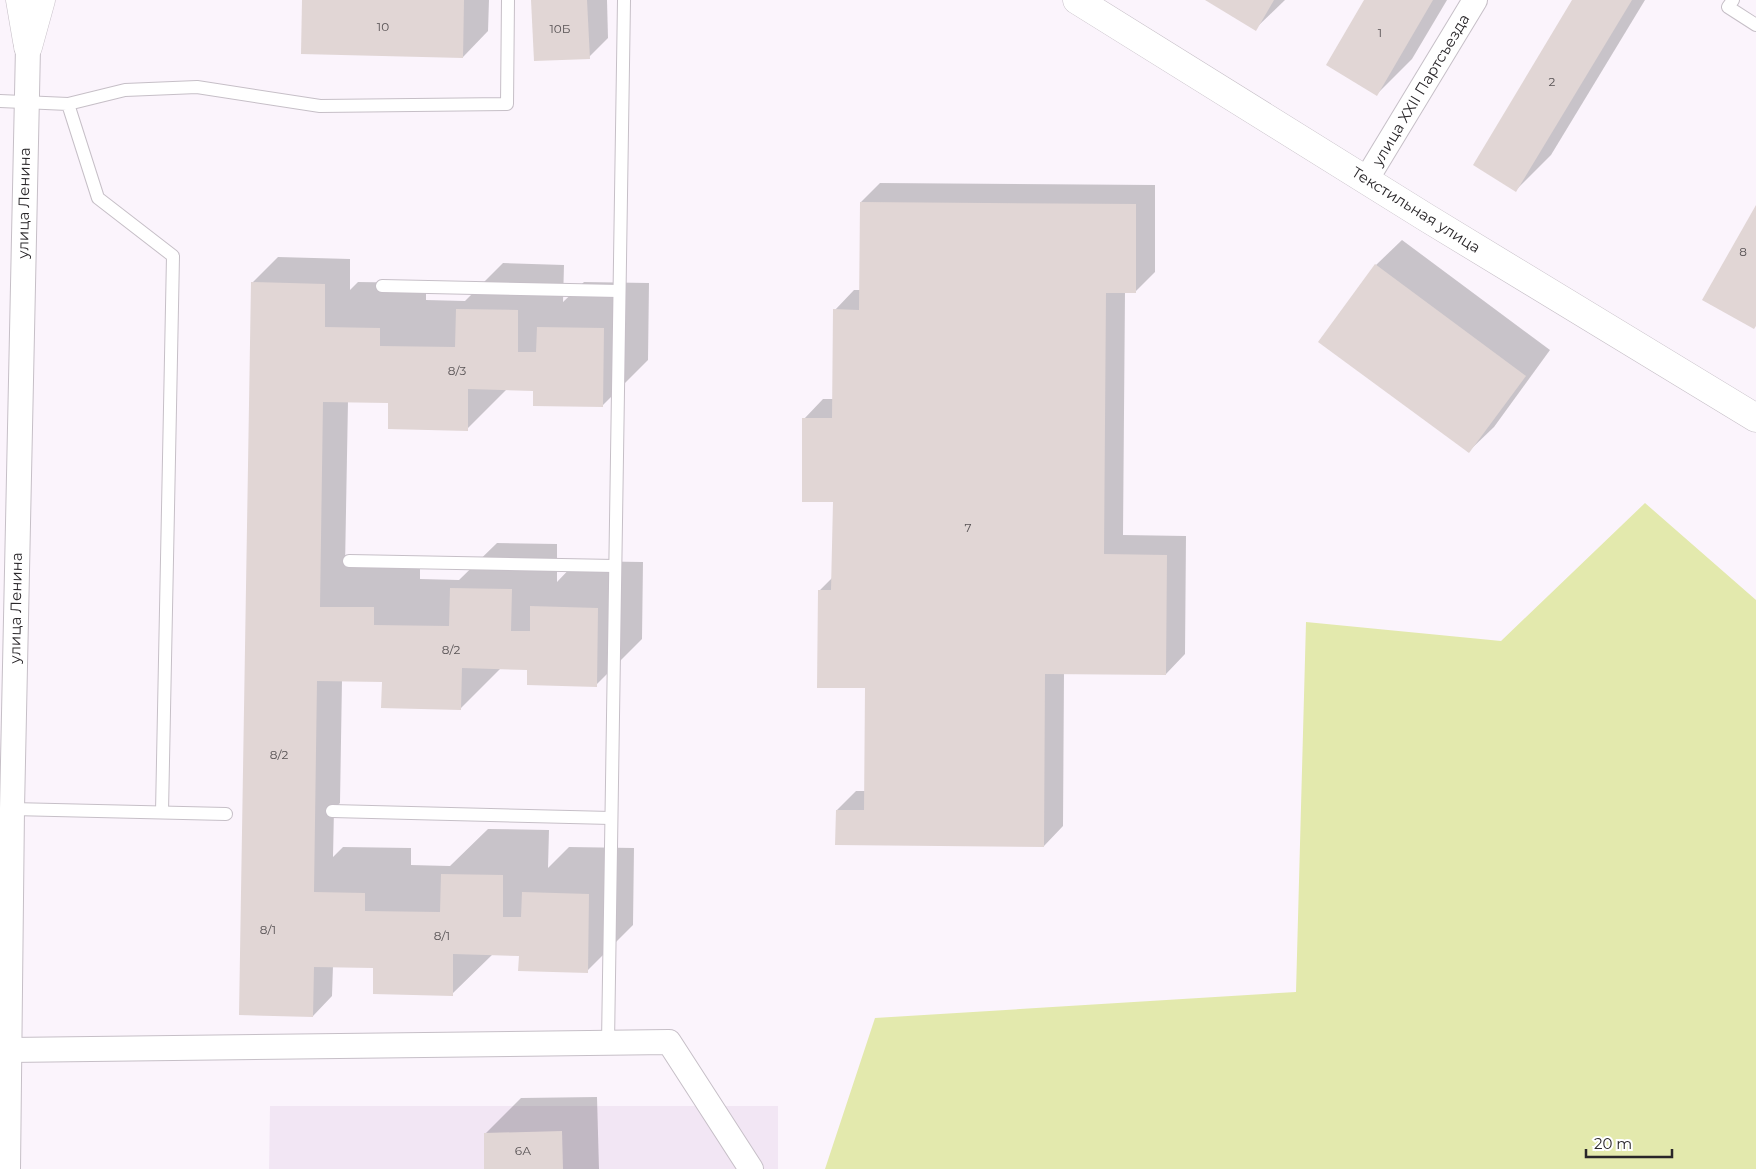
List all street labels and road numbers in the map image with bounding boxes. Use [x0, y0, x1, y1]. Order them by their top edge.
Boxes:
street label: улица XXII Партсъезда [1367, 10, 1474, 170]
street label: улица Ленина [13, 147, 34, 260]
street label: Текстильная улица [1348, 162, 1484, 257]
street label: улица Ленина [5, 552, 26, 665]

